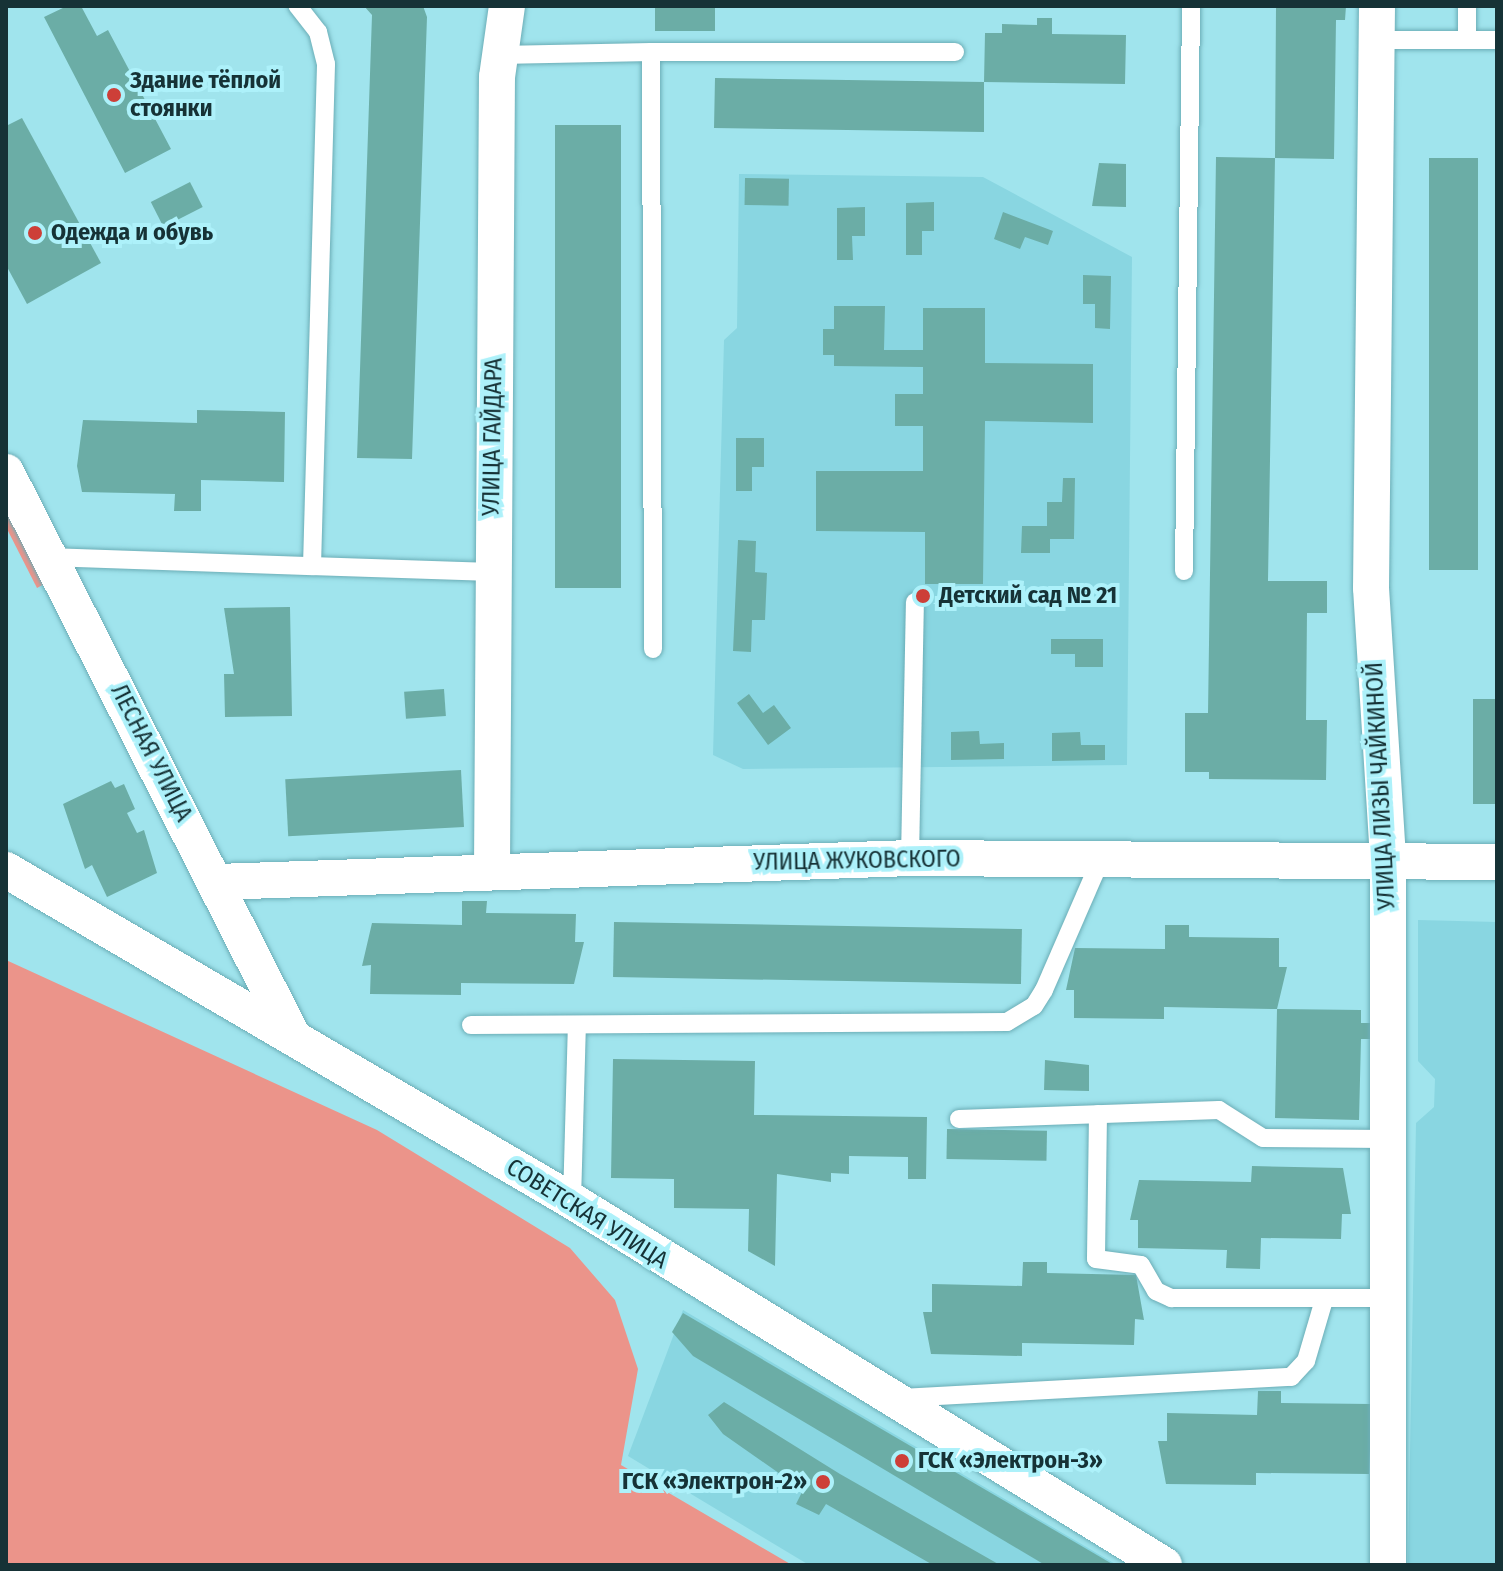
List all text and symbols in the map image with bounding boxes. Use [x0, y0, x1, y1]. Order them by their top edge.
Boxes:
place label: Здание тёплой стоянки [130, 67, 281, 123]
marker: Здание тёплой стоянки [105, 86, 123, 104]
place label: Одежда и обувь [51, 219, 213, 247]
marker: Одежда и обувь [26, 224, 44, 242]
street label: УЛИЦА ГАЙДАРА [477, 358, 509, 516]
place label: Детский сад № 21 [939, 582, 1117, 610]
marker: Детский сад № 21 [914, 587, 932, 605]
street label: УЛИЦА ЛИЗЫ ЧАЙКИНОЙ [1360, 661, 1402, 911]
street label: ЛЕСНАЯ УЛИЦА [104, 680, 198, 826]
street label: УЛИЦА ЖУКОВСКОГО [753, 845, 961, 877]
street label: СОВЕТСКАЯ УЛИЦА [501, 1153, 673, 1275]
place label: ГСК «Электрон-3» [918, 1447, 1103, 1475]
marker: ГСК «Электрон-3» [893, 1452, 911, 1470]
place label: ГСК «Электрон-2» [622, 1468, 807, 1496]
marker: ГСК «Электрон-2» [814, 1473, 832, 1491]

